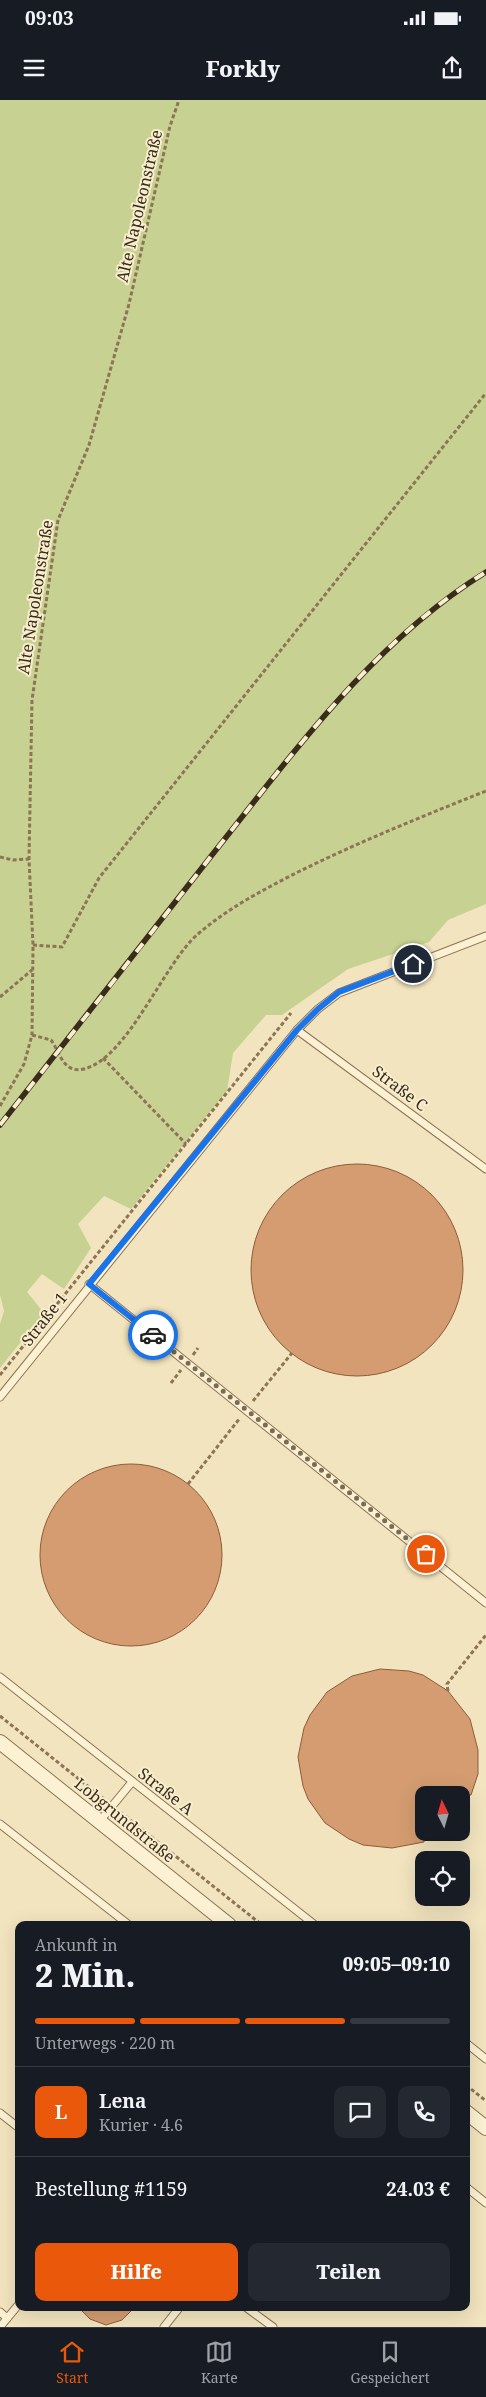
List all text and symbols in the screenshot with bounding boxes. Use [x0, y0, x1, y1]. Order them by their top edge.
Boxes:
text: 09:03 [25, 5, 74, 31]
text: Forkly [206, 53, 280, 83]
icon: menu [20, 54, 48, 82]
icon: share [438, 54, 466, 82]
street label: Alte Napoleonstraße [111, 128, 167, 284]
street label: Alte Napoleonstraße [12, 518, 58, 676]
pin [392, 943, 434, 985]
icon: home [399, 950, 427, 978]
street label: Straße C [368, 1060, 432, 1116]
street label: Straße 1 [16, 1288, 72, 1350]
courier [128, 1310, 178, 1360]
icon: car [139, 1321, 167, 1349]
pin [405, 1533, 447, 1575]
icon: bag [412, 1540, 440, 1568]
street label: Straße A [134, 1762, 199, 1820]
street label: Lobgrundstraße [70, 1773, 180, 1867]
north arrow [415, 1786, 470, 1841]
map controls [415, 1786, 470, 1906]
button: locate [415, 1851, 470, 1906]
text: Ankunft in [35, 1934, 118, 1956]
text: 09:05–09:10 [342, 1951, 450, 1977]
text: 2 Min. [35, 1953, 135, 1996]
text: Unterwegs · 220 m [35, 2032, 175, 2054]
button: chat [334, 2086, 386, 2138]
button: phone [398, 2086, 450, 2138]
text: Lena [99, 2088, 146, 2114]
text: L [55, 2099, 67, 2125]
text: Kurier · 4.6 [99, 2114, 183, 2136]
text: Bestellung #1159 [35, 2176, 187, 2202]
text: 24.03 € [386, 2176, 450, 2202]
button: Hilfe [35, 2243, 238, 2301]
button: Teilen [248, 2243, 450, 2301]
tab: Start [56, 2338, 88, 2387]
tab: Karte [201, 2338, 238, 2387]
tab: Gespeichert [350, 2338, 430, 2387]

